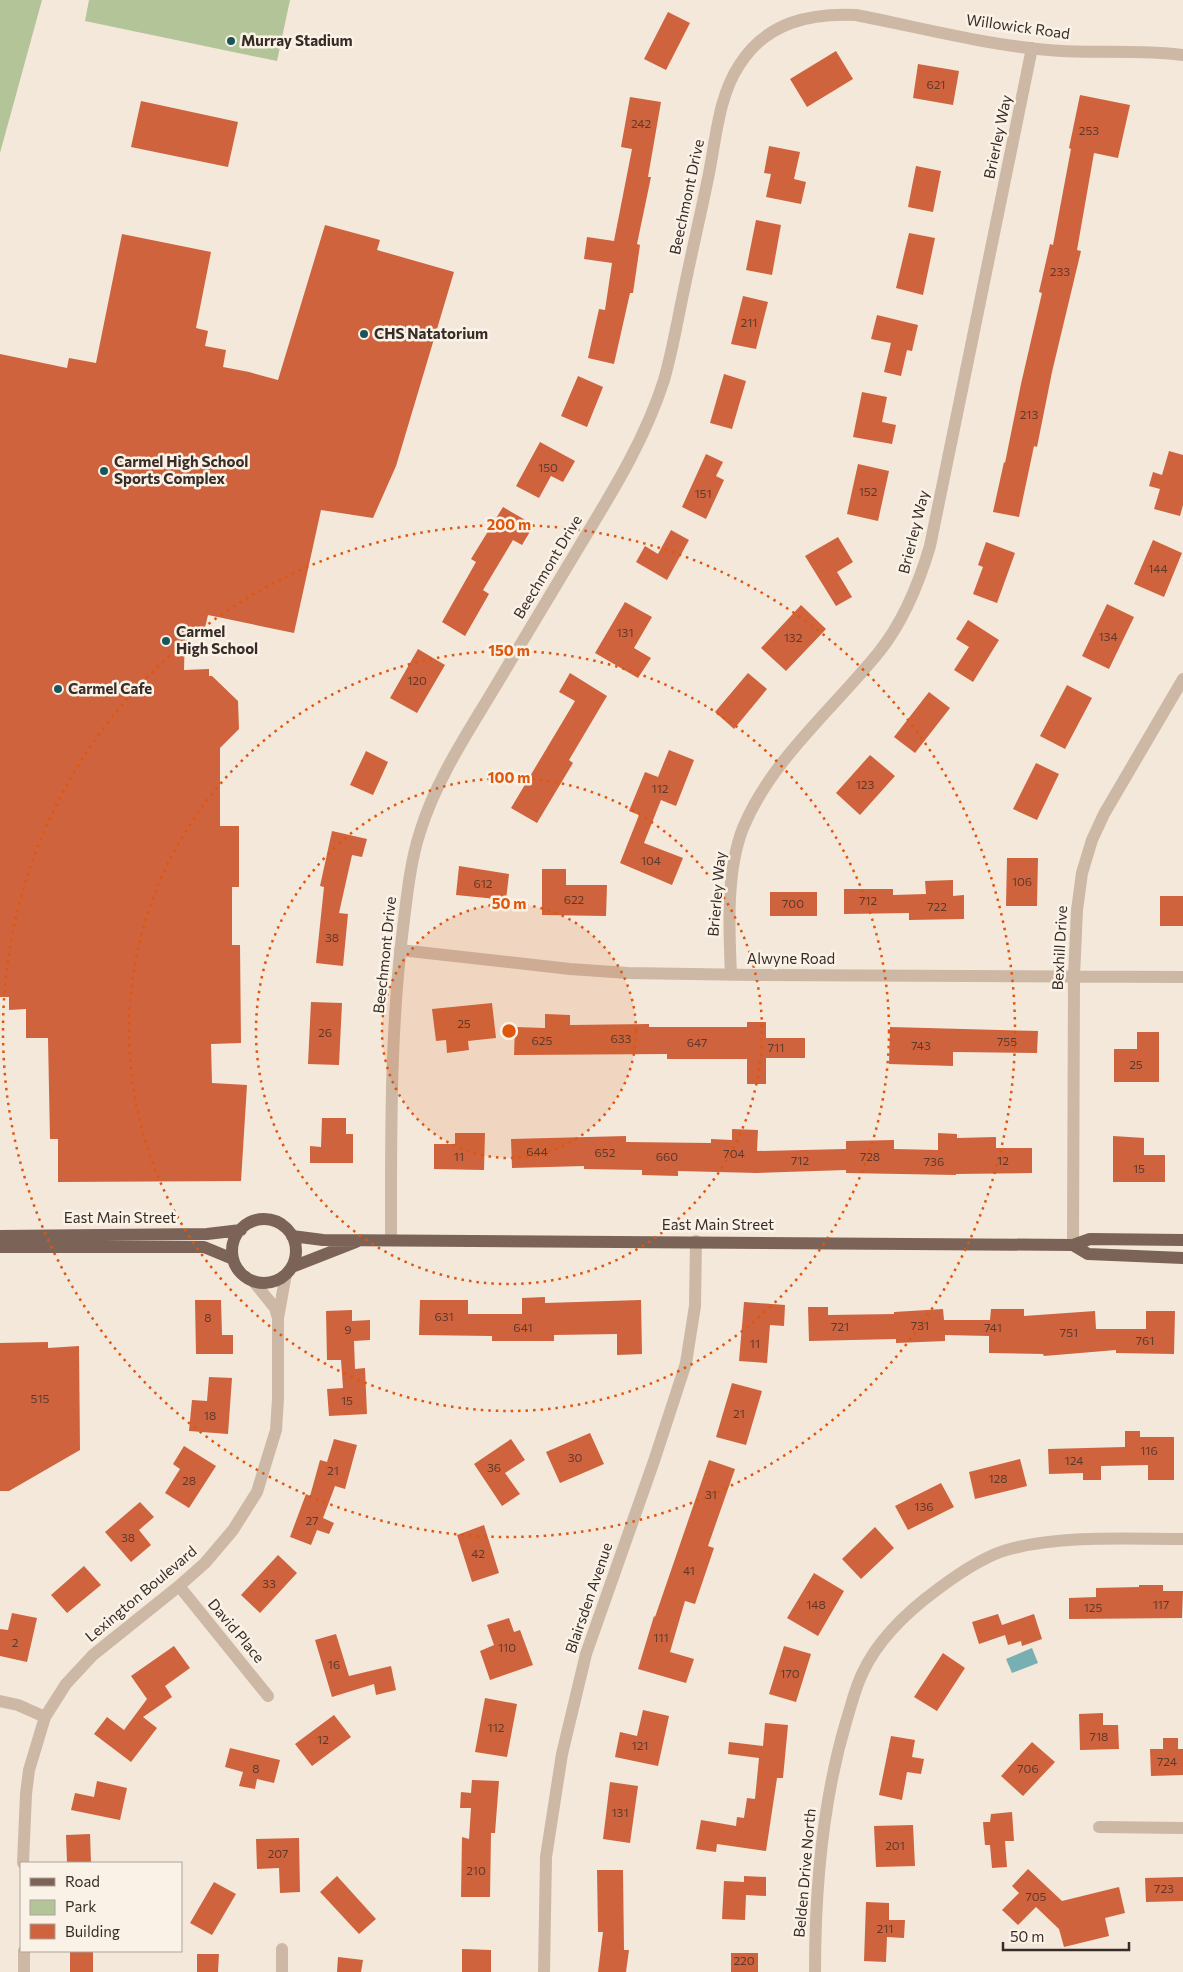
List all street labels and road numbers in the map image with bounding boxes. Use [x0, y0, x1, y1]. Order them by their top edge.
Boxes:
street label: Willowick Road [965, 10, 1071, 42]
street label: Brierley Way [979, 93, 1015, 181]
street label: Beechmont Drive [665, 137, 707, 256]
street label: Brierley Way [894, 488, 932, 575]
street label: Beechmont Drive [509, 511, 585, 621]
street label: Brierley Way [703, 850, 729, 937]
street label: Beechmont Drive [369, 895, 399, 1014]
street label: Bexhill Drive [1048, 905, 1070, 991]
street label: Alwyne Road [747, 949, 835, 967]
street label: East Main Street [64, 1208, 176, 1226]
street label: East Main Street [662, 1215, 774, 1233]
street label: Blairsden Avenue [561, 1540, 615, 1655]
street label: Lexington Boulevard [81, 1541, 200, 1645]
street label: David Place [205, 1595, 269, 1666]
street label: Belden Drive North [789, 1808, 819, 1938]

